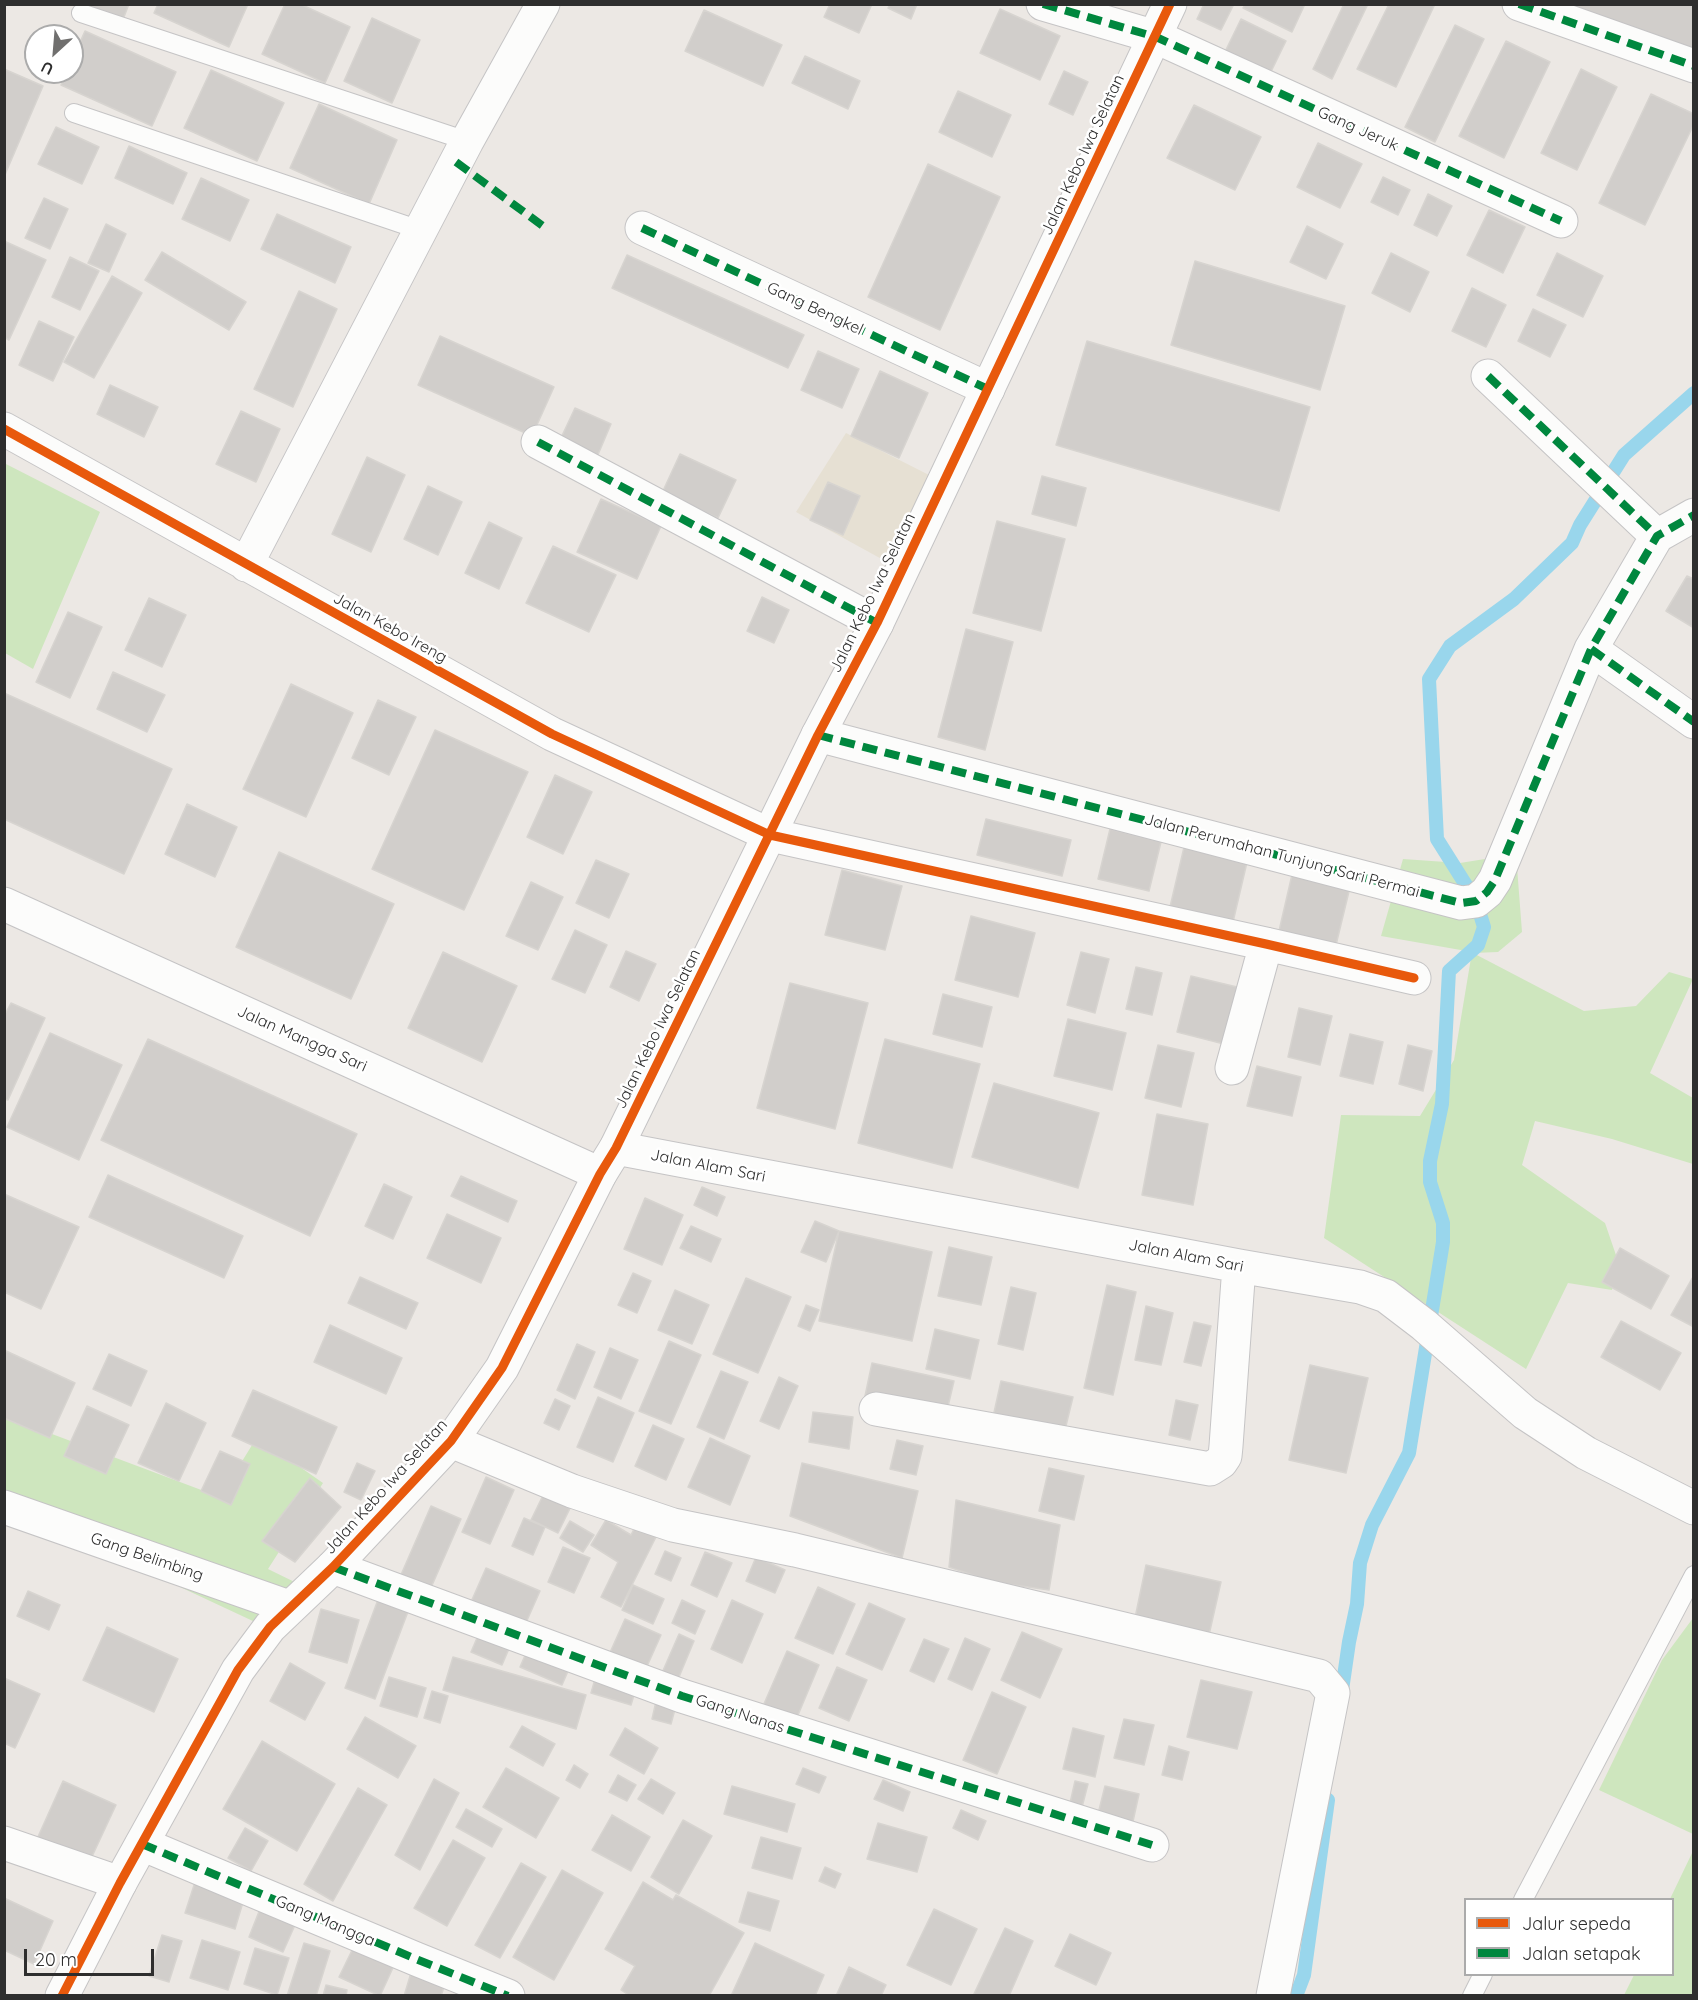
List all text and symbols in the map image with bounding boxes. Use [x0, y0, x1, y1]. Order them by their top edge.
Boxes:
north arrow [24, 24, 84, 84]
text: U [38, 57, 56, 80]
street label: Jalan Kebo Iwa Selatan [1037, 72, 1129, 238]
street label: Gang Jeruk [1315, 103, 1401, 155]
street label: Gang Bengkel [764, 278, 866, 340]
street label: Jalan Kebo Iwa Selatan [826, 510, 920, 676]
street label: Jalan Kebo Ireng [330, 589, 450, 667]
street label: Jalan Perumahan Tunjung Sari Permai [1142, 810, 1422, 902]
street label: Jalan Kebo Iwa Selatan [611, 946, 705, 1112]
street label: Jalan Mangga Sari [234, 1002, 370, 1076]
street label: Jalan Alam Sari [649, 1145, 767, 1187]
street label: Jalan Alam Sari [1127, 1235, 1245, 1277]
street label: Jalan Kebo Iwa Selatan [320, 1416, 452, 1558]
street label: Gang Belimbing [88, 1529, 206, 1585]
street label: Gang Nanas [693, 1691, 787, 1737]
street label: Gang Mangga [272, 1891, 378, 1951]
legend [1464, 1898, 1674, 1976]
text: Jalur sepeda [1522, 1912, 1631, 1935]
scale bar [27, 1937, 158, 1975]
text: Jalan setapak [1522, 1942, 1641, 1965]
text: 20 m [35, 1948, 77, 1971]

